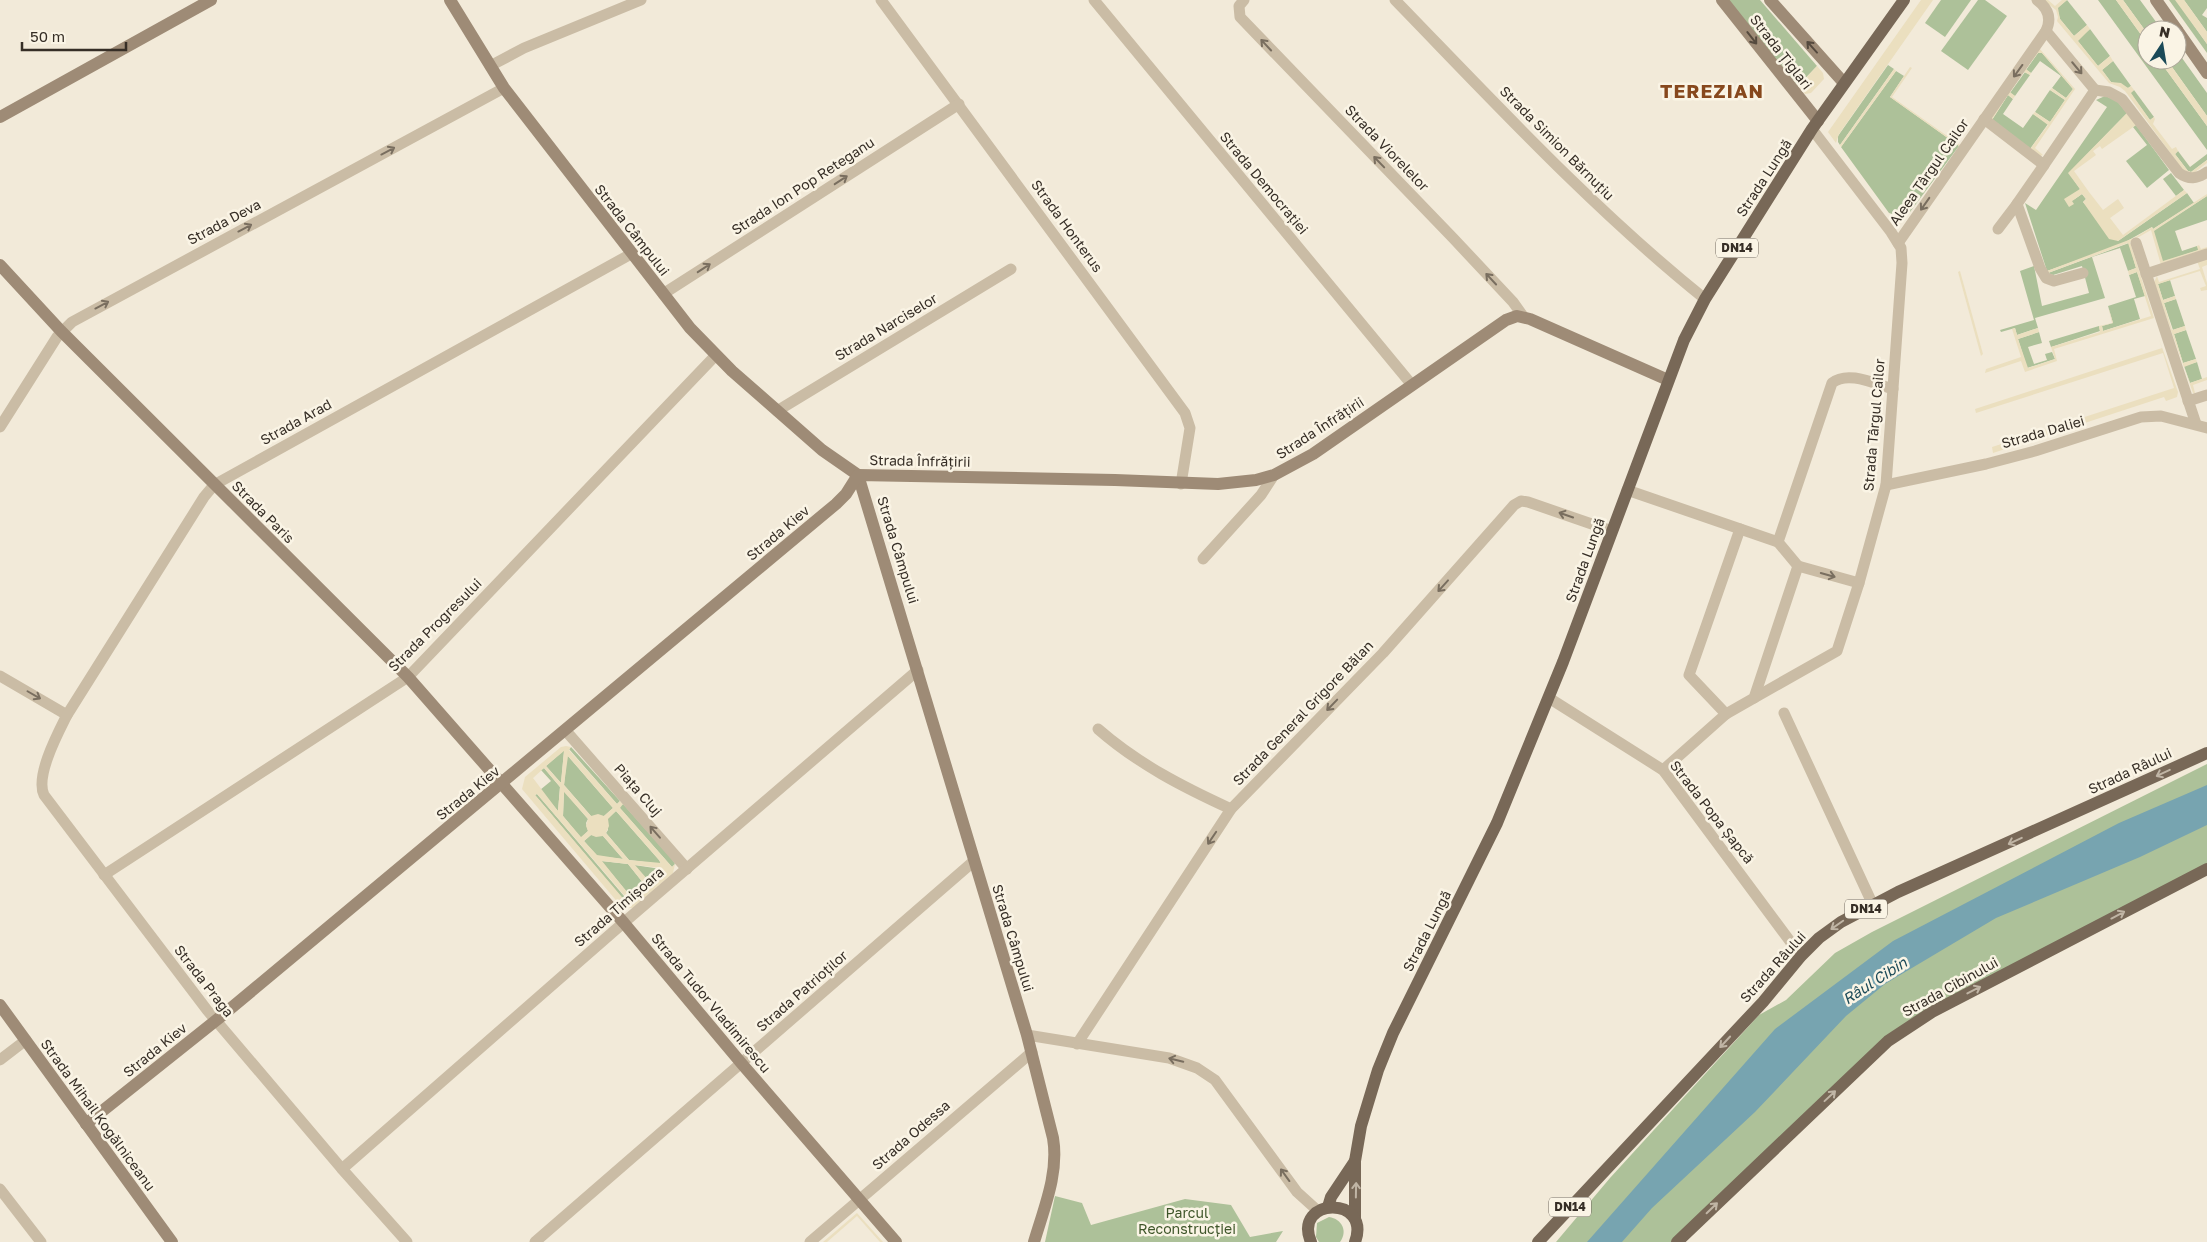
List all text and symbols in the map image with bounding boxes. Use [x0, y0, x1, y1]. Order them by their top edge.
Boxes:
street label: Strada Țiglari [1746, 11, 1816, 93]
scale bar [22, 20, 126, 52]
north arrow [2137, 20, 2187, 70]
text: N [2158, 22, 2172, 41]
text: 50 m [30, 27, 65, 45]
one-way arrow [1747, 31, 1757, 45]
one-way arrow [1260, 39, 1272, 51]
one-way arrow [1806, 40, 1817, 53]
one-way arrow [2071, 61, 2082, 74]
one-way arrow [2013, 64, 2023, 78]
district label: TEREZIAN [1660, 79, 1764, 102]
street label: Strada Simion Bărnuțiu [1497, 82, 1618, 203]
street label: Strada Viorelelor [1342, 101, 1433, 195]
street label: Aleea Târgul Cailor [1885, 115, 1972, 228]
street label: Strada Democrației [1217, 128, 1312, 237]
street label: Strada Ion Pop Reteganu [728, 133, 877, 238]
street label: Strada Lungă [1732, 136, 1795, 220]
one-way arrow [381, 146, 396, 156]
one-way arrow [1373, 156, 1385, 168]
one-way arrow [834, 175, 848, 185]
street label: Strada Honterus [1028, 176, 1107, 275]
street label: Strada Câmpului [591, 181, 673, 279]
street label: Strada Deva [184, 195, 263, 248]
one-way arrow [1920, 197, 1930, 211]
one-way arrow [238, 223, 253, 233]
road number: DN14 [1716, 238, 1758, 258]
one-way arrow [697, 263, 711, 273]
one-way arrow [1485, 273, 1497, 286]
street label: Strada Narciselor [831, 289, 941, 364]
one-way arrow [95, 300, 110, 310]
street label: Strada Târgul Cailor [1859, 357, 1888, 492]
street label: Strada Înfrățirii [1273, 393, 1367, 462]
street label: Strada Arad [257, 395, 334, 448]
street label: Strada Daliei [2000, 412, 2086, 451]
street label: Strada Înfrățirii [869, 451, 971, 470]
street label: Strada Paris [229, 477, 298, 546]
street label: Strada Câmpului [874, 494, 923, 605]
street label: Strada Kiev [743, 501, 813, 564]
one-way arrow [1558, 510, 1574, 519]
street label: Strada Lungă [1561, 515, 1608, 604]
one-way arrow [1820, 570, 1836, 580]
street label: Strada Progresului [384, 574, 485, 675]
one-way arrow [1437, 579, 1449, 592]
street label: Strada General Grigore Bălan [1229, 637, 1376, 789]
one-way arrow [26, 691, 40, 701]
one-way arrow [1326, 699, 1338, 711]
street label: Strada Râului [2085, 744, 2174, 797]
street label: Strada Popa Șapcă [1667, 757, 1758, 867]
street label: Piața Cluj [611, 760, 666, 819]
street label: Strada Kiev [433, 762, 503, 823]
one-way arrow [2156, 769, 2171, 779]
one-way arrow [649, 826, 661, 839]
one-way arrow [1207, 831, 1217, 845]
one-way arrow [2008, 836, 2023, 846]
street label: Strada Timișoara [570, 863, 667, 950]
street label: Strada Câmpului [989, 882, 1038, 993]
street label: Strada Lungă [1399, 887, 1454, 974]
road number: DN14 [1845, 900, 1887, 919]
one-way arrow [2111, 910, 2126, 920]
one-way arrow [1830, 920, 1844, 930]
street label: Strada Râului [1736, 928, 1809, 1006]
street label: Strada Tudor Vladimirescu [648, 930, 775, 1076]
street label: Strada Praga [171, 941, 238, 1020]
street label: Strada Patrioților [753, 946, 851, 1035]
water label: Râul Cibin [1839, 952, 1911, 1008]
street label: Strada Cibinului [1899, 953, 2001, 1020]
one-way arrow [1966, 985, 1981, 994]
street label: Strada Kiev [120, 1019, 190, 1080]
street label: Strada Mihail Kogălniceanu [38, 1035, 159, 1194]
one-way arrow [1719, 1036, 1731, 1049]
one-way arrow [1169, 1055, 1185, 1064]
one-way arrow [1823, 1090, 1836, 1102]
street label: Strada Odessa [868, 1096, 953, 1173]
one-way arrow [1280, 1168, 1290, 1182]
one-way arrow [1351, 1182, 1360, 1198]
road number: DN14 [1549, 1198, 1591, 1216]
one-way arrow [1706, 1202, 1719, 1214]
park label: Parcul Reconstrucției [1138, 1204, 1236, 1237]

